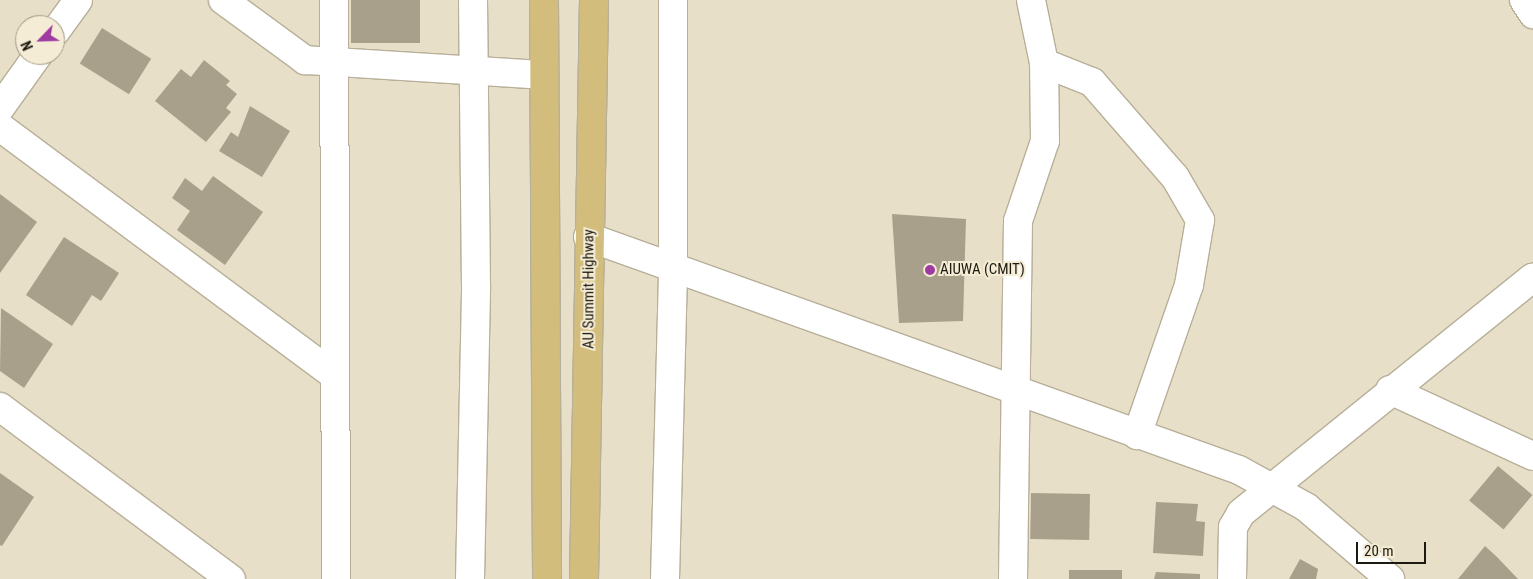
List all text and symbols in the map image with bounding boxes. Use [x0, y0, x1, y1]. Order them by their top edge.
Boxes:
north arrow [15, 15, 65, 65]
text: N [18, 39, 36, 53]
street label: AU Summit Highway [580, 229, 598, 349]
place label: AIUWA (CMIT) [940, 261, 1025, 279]
marker: AIUWA (CMIT) [924, 264, 936, 276]
scale bar [1358, 532, 1428, 564]
text: 20 m [1364, 542, 1394, 560]

